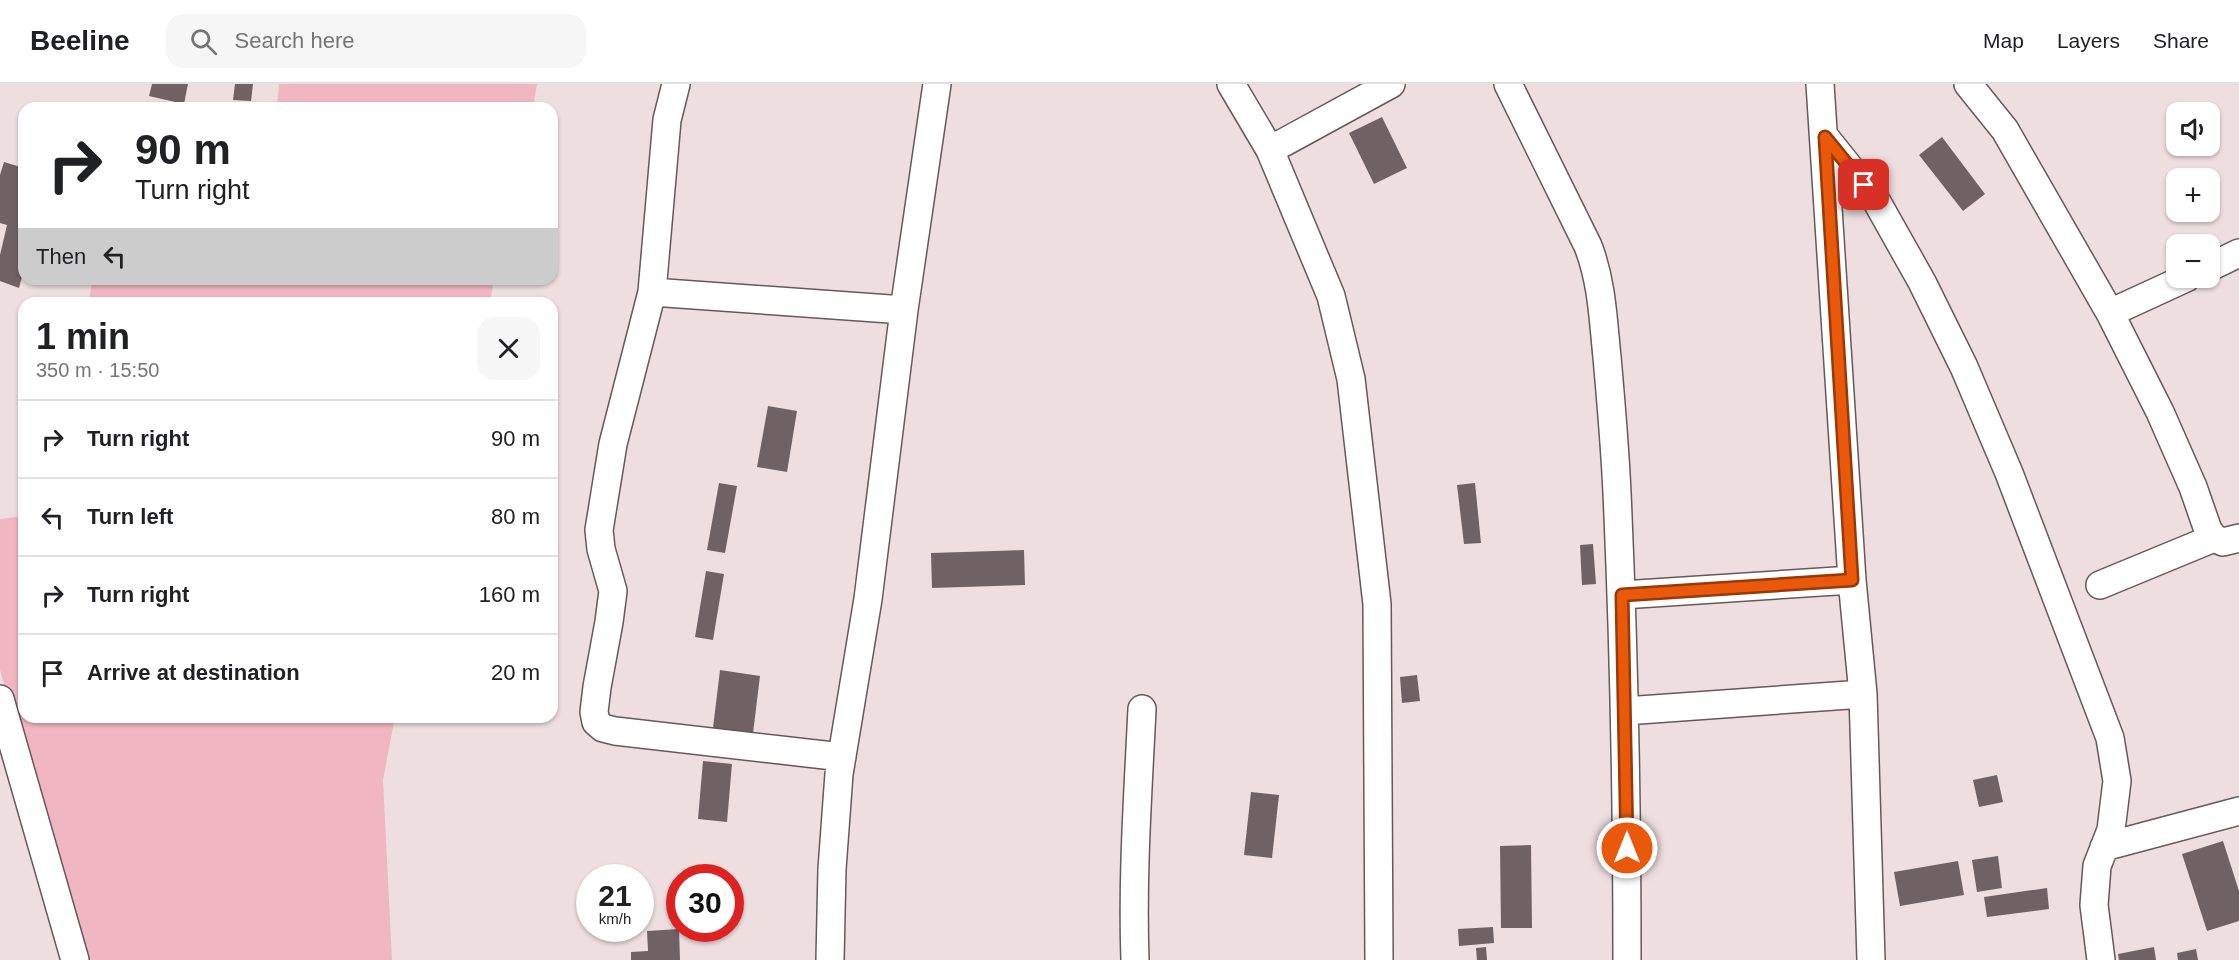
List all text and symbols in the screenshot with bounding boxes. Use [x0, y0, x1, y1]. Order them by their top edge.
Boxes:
search box [166, 14, 586, 68]
text: Beeline [30, 25, 130, 56]
icon: search [187, 25, 220, 58]
text: Search here [235, 28, 354, 53]
text: Map [1983, 29, 2024, 52]
text: Layers [2057, 29, 2120, 52]
text: Share [2153, 29, 2209, 52]
map controls [2166, 102, 2220, 288]
button: sound [2166, 102, 2220, 156]
icon: right [36, 126, 114, 204]
text: 90 m [135, 126, 231, 173]
pin [1838, 159, 1889, 210]
icon: arrive [1847, 168, 1880, 201]
button: + [2166, 168, 2220, 222]
text: Turn right [135, 175, 250, 205]
button: − [2166, 234, 2220, 288]
icon: left [98, 240, 131, 273]
text: Then [36, 244, 86, 269]
text: 1 min [36, 316, 130, 357]
button: close [477, 317, 540, 380]
text: 350 m · 15:50 [36, 359, 159, 381]
icon: right [36, 423, 69, 456]
text: Turn right [87, 426, 189, 451]
text: 90 m [491, 426, 540, 451]
icon: left [36, 501, 69, 534]
text: Turn left [87, 504, 173, 529]
text: 80 m [491, 504, 540, 529]
icon: right [36, 579, 69, 612]
text: Turn right [87, 582, 189, 607]
text: 160 m [479, 582, 540, 607]
icon: arrive [36, 657, 69, 690]
text: Arrive at destination [87, 660, 300, 685]
text: 20 m [491, 660, 540, 685]
position arrow [1595, 816, 1659, 880]
speed limit sign: 30 [666, 864, 744, 942]
text: 21 [598, 879, 632, 912]
text: km/h [599, 910, 631, 927]

